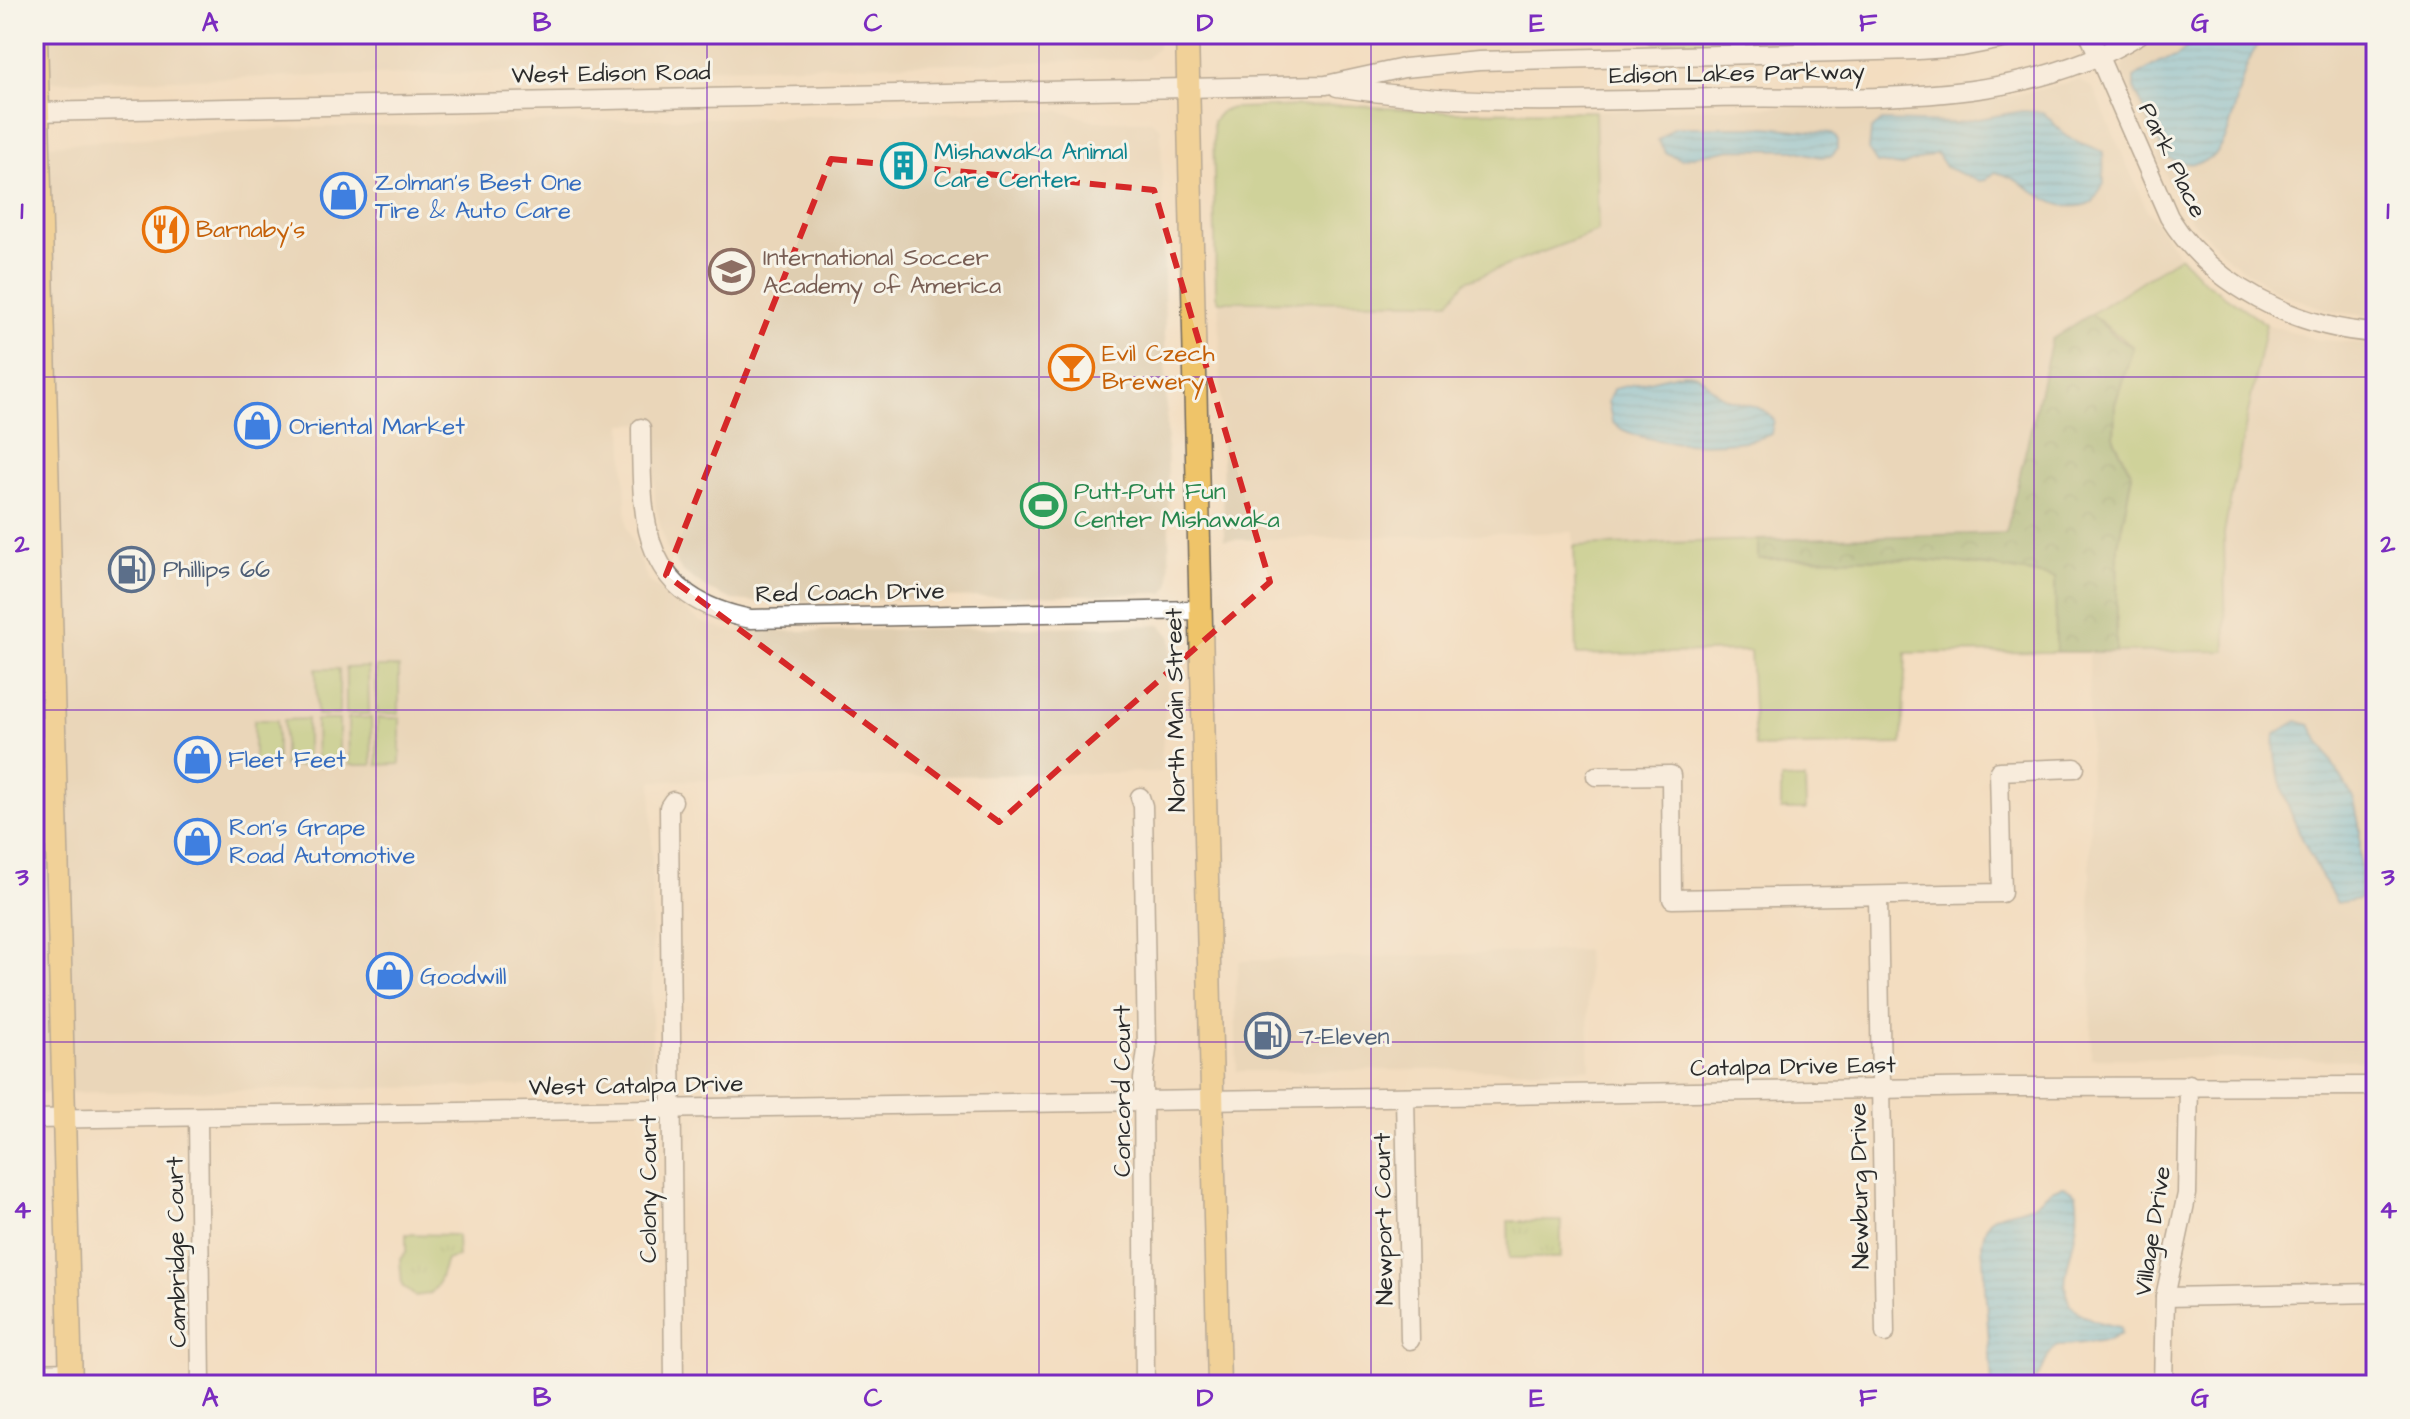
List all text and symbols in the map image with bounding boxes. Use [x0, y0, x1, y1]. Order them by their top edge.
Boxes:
text: A [202, 5, 219, 41]
text: B [533, 5, 552, 41]
text: C [864, 5, 883, 41]
text: D [1197, 5, 1214, 41]
text: E [1529, 5, 1545, 41]
text: F [1859, 5, 1878, 41]
text: G [2191, 5, 2209, 41]
street label: West Edison Road [511, 55, 711, 93]
street label: Edison Lakes Parkway [1609, 55, 1865, 94]
street label: Park Place [2130, 97, 2215, 224]
place label: Mishawaka Animal Care Center [934, 135, 1127, 197]
building icon: Mishawaka Animal Care Center [879, 141, 927, 189]
place label: Zolman's Best One Tire & Auto Care [375, 166, 582, 228]
shop icon: Zolman's Best One Tire & Auto Care [320, 172, 368, 220]
text: 1 [20, 193, 24, 229]
text: 1 [2386, 193, 2390, 229]
restaurant icon: Barnaby's [141, 205, 189, 253]
place label: Barnaby's [196, 213, 305, 248]
place label: International Soccer Academy of America [763, 241, 1001, 304]
school or university icon: International Soccer Academy of America [708, 247, 756, 295]
place label: Evil Czech Brewery [1102, 337, 1215, 400]
bar icon: Evil Czech Brewery [1047, 343, 1095, 391]
shop icon: Oriental Market [234, 402, 282, 450]
place label: Oriental Market [289, 410, 465, 444]
place label: Putt-Putt Fun Center Mishawaka [1074, 475, 1280, 537]
sports icon: Putt-Putt Fun Center Mishawaka [1019, 481, 1067, 529]
text: 2 [14, 526, 30, 562]
text: 2 [2380, 526, 2396, 562]
fuel station icon: Phillips 66 [108, 545, 156, 593]
place label: Phillips 66 [163, 553, 270, 587]
street label: Red Coach Drive [755, 574, 945, 612]
street label: North Main Street [1157, 607, 1195, 812]
shop icon: Fleet Feet [173, 735, 221, 783]
place label: Fleet Feet [228, 743, 346, 777]
place label: Ron's Grape Road Automotive [229, 811, 415, 873]
shop icon: Ron's Grape Road Automotive [174, 817, 222, 865]
text: 3 [14, 859, 29, 895]
text: 3 [2380, 859, 2395, 895]
shop icon: Goodwill [365, 952, 413, 1000]
place label: Goodwill [420, 960, 507, 994]
street label: Concord Court [1106, 1005, 1140, 1177]
fuel station icon: 7-Eleven [1244, 1012, 1292, 1060]
place label: 7-Eleven [1299, 1020, 1390, 1054]
street label: Catalpa Drive East [1690, 1048, 1896, 1086]
street label: West Catalpa Drive [528, 1067, 744, 1105]
street label: Newburg Drive [1842, 1103, 1879, 1269]
street label: Colony Court [632, 1115, 667, 1263]
street label: Newport Court [1365, 1132, 1403, 1306]
street label: Cambridge Court [158, 1156, 197, 1348]
street label: Village Drive [2126, 1164, 2181, 1299]
text: 4 [13, 1192, 31, 1228]
text: 4 [2379, 1192, 2397, 1228]
text: A [202, 1380, 219, 1416]
text: B [533, 1380, 552, 1416]
text: C [864, 1380, 883, 1416]
text: D [1197, 1380, 1214, 1416]
text: E [1529, 1380, 1545, 1416]
text: F [1859, 1380, 1878, 1416]
text: G [2191, 1380, 2209, 1416]

